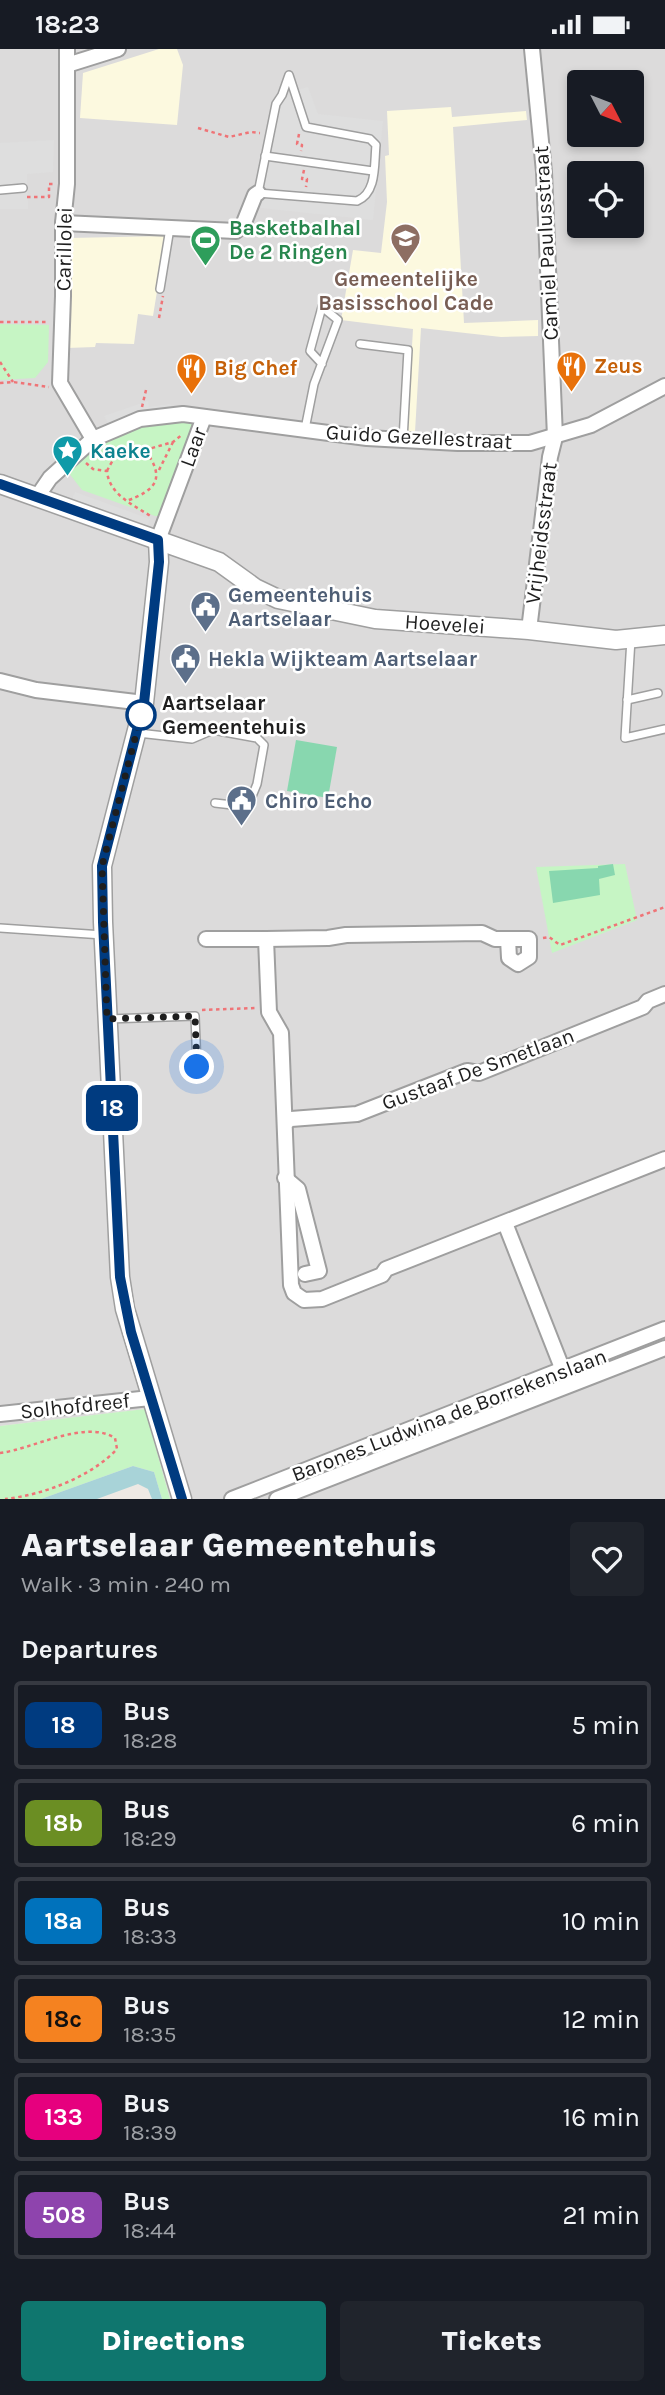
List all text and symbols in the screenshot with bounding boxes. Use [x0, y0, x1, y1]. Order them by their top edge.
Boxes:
text: 18:23 [35, 9, 100, 40]
north arrow [567, 70, 644, 147]
map controls [567, 70, 644, 238]
street label: Camiel Paulusstraat [529, 145, 563, 341]
button: locate [567, 161, 644, 238]
street label: Carillolei [51, 207, 77, 291]
place label: Basketbalhal De 2 Ringen [229, 216, 361, 264]
school or university icon: Gemeentelijke Basisschool Cade [389, 222, 423, 266]
sports icon: Basketbalhal De 2 Ringen [189, 223, 223, 267]
place label: Gemeentelijke Basisschool Cade [318, 267, 494, 315]
restaurant icon: Zeus [554, 349, 588, 393]
restaurant icon: Big Chef [174, 351, 208, 395]
place label: Zeus [594, 354, 643, 378]
place label: Big Chef [214, 356, 298, 380]
street label: Guido Gezellestraat [325, 420, 513, 454]
street label: Laar [175, 423, 211, 470]
place icon: Kaeke [50, 434, 84, 478]
place label: Kaeke [90, 439, 151, 463]
street label: Vrijheidsstraat [520, 461, 562, 605]
place label: Gemeentehuis Aartselaar [228, 583, 372, 631]
public building icon: Gemeentehuis Aartselaar [188, 590, 222, 634]
street label: Hoevelei [404, 609, 486, 639]
public building icon: Hekla Wijkteam Aartselaar [168, 642, 202, 686]
place label: Hekla Wijkteam Aartselaar [208, 647, 478, 671]
place label: Aartselaar Gemeentehuis [162, 691, 306, 739]
marker: Aartselaar Gemeentehuis [126, 700, 156, 730]
public building icon: Chiro Echo [225, 784, 259, 828]
place label: Chiro Echo [265, 789, 372, 813]
street label: Gustaaf De Smetlaan [379, 1023, 577, 1115]
your location [179, 1049, 214, 1084]
line badge: 18 [80, 1085, 144, 1131]
text: 18 [100, 1094, 124, 1122]
street label: Barones Ludwina de Borrekenslaan [288, 1344, 610, 1486]
street label: Solhofdreef [19, 1388, 132, 1424]
button: heart [570, 1522, 644, 1596]
text: Aartselaar Gemeentehuis [21, 1526, 436, 1564]
text: Walk · 3 min · 240 m [21, 1571, 231, 1598]
text: Departures [21, 1634, 158, 1665]
text: Bus [123, 1696, 170, 1727]
text: 5 min [571, 1710, 640, 1741]
text: 18 [51, 1711, 76, 1739]
text: 18:28 [123, 1727, 178, 1754]
text: Bus [123, 1794, 170, 1825]
text: 6 min [571, 1808, 640, 1839]
text: 18b [44, 1809, 83, 1837]
text: 18:29 [123, 1825, 177, 1852]
text: Bus [123, 1892, 170, 1923]
text: 10 min [562, 1906, 640, 1937]
text: 18a [44, 1907, 83, 1935]
text: 18:33 [123, 1923, 177, 1950]
text: Bus [123, 1990, 170, 2021]
text: 12 min [562, 2004, 640, 2035]
text: 18c [45, 2005, 82, 2033]
text: 18:35 [123, 2021, 177, 2048]
text: Bus [123, 2088, 170, 2119]
text: 16 min [563, 2102, 640, 2133]
text: 133 [44, 2103, 83, 2131]
text: 18:39 [123, 2119, 177, 2146]
text: Bus [123, 2186, 170, 2217]
text: 21 min [562, 2200, 640, 2231]
text: 508 [41, 2201, 86, 2229]
text: 18:44 [123, 2217, 176, 2244]
button: Directions [21, 2301, 326, 2381]
button: Tickets [340, 2301, 644, 2381]

